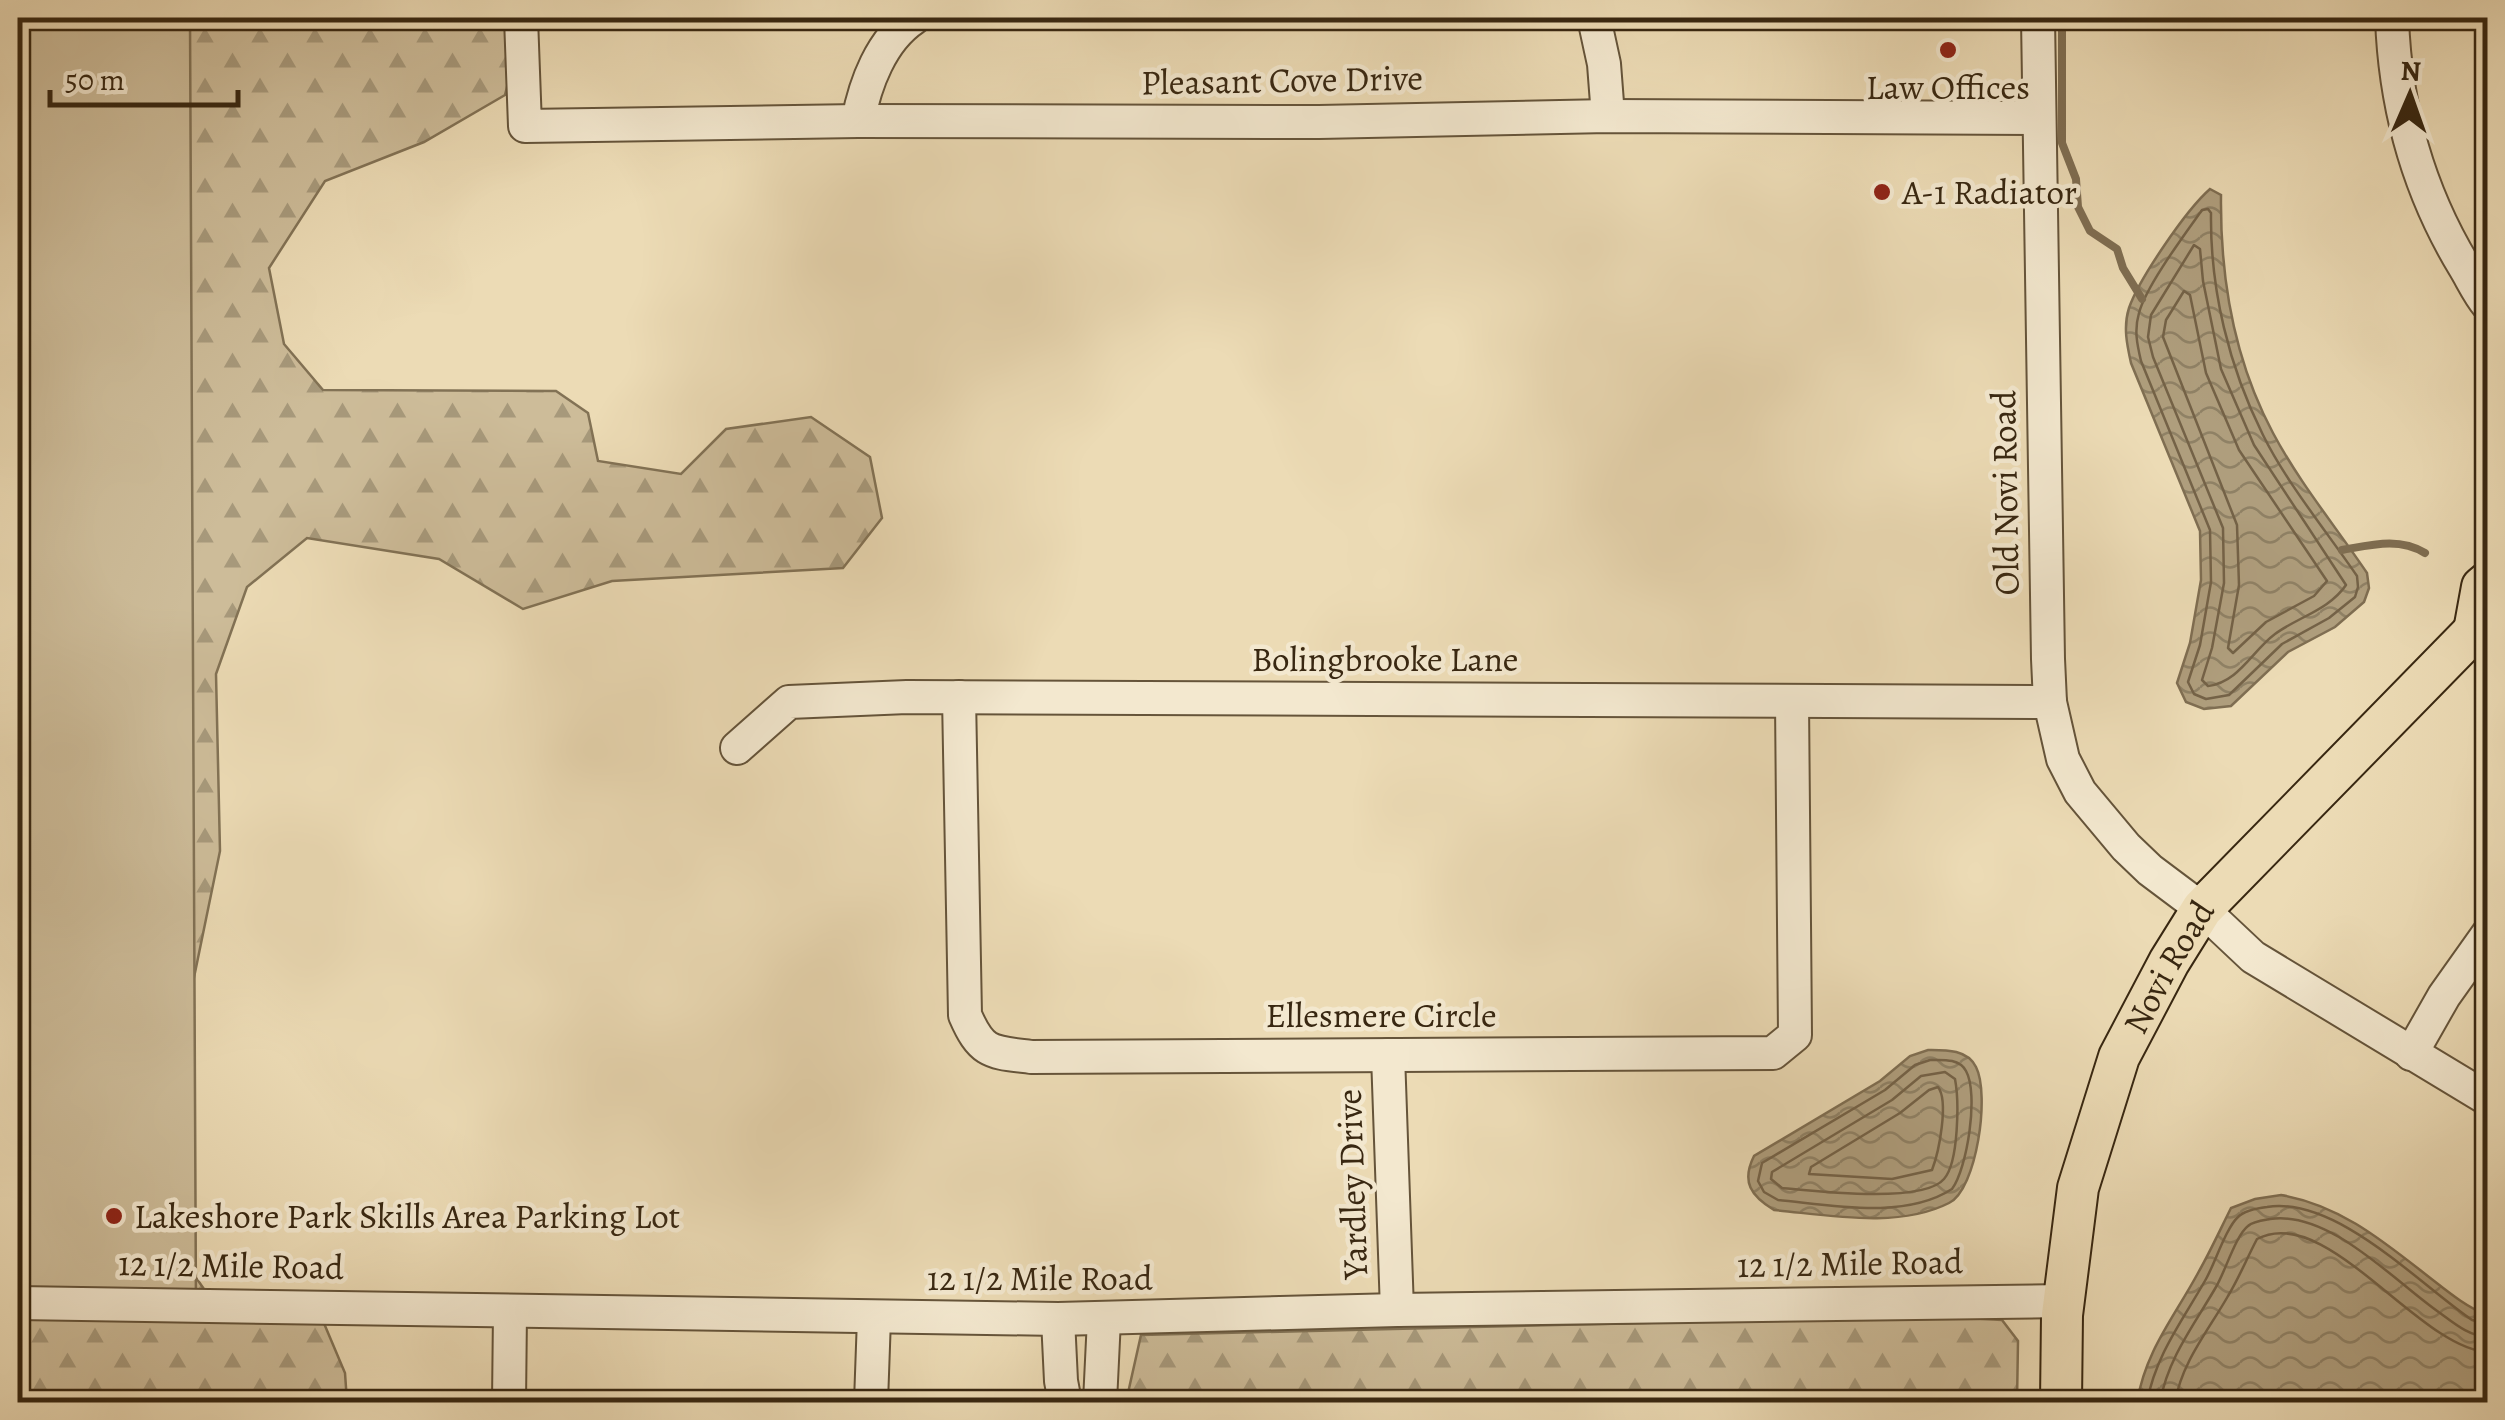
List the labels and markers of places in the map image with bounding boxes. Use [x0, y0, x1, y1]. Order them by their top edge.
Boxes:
marker: Law Offices [1937, 39, 1959, 61]
place label: Law Offices [1866, 63, 2030, 111]
place label: A-1 Radiator [1901, 168, 2077, 216]
marker: A-1 Radiator [1871, 181, 1893, 203]
place label: Lakeshore Park Skills Area Parking Lot [134, 1192, 680, 1240]
marker: Lakeshore Park Skills Area Parking Lot [103, 1205, 125, 1227]

